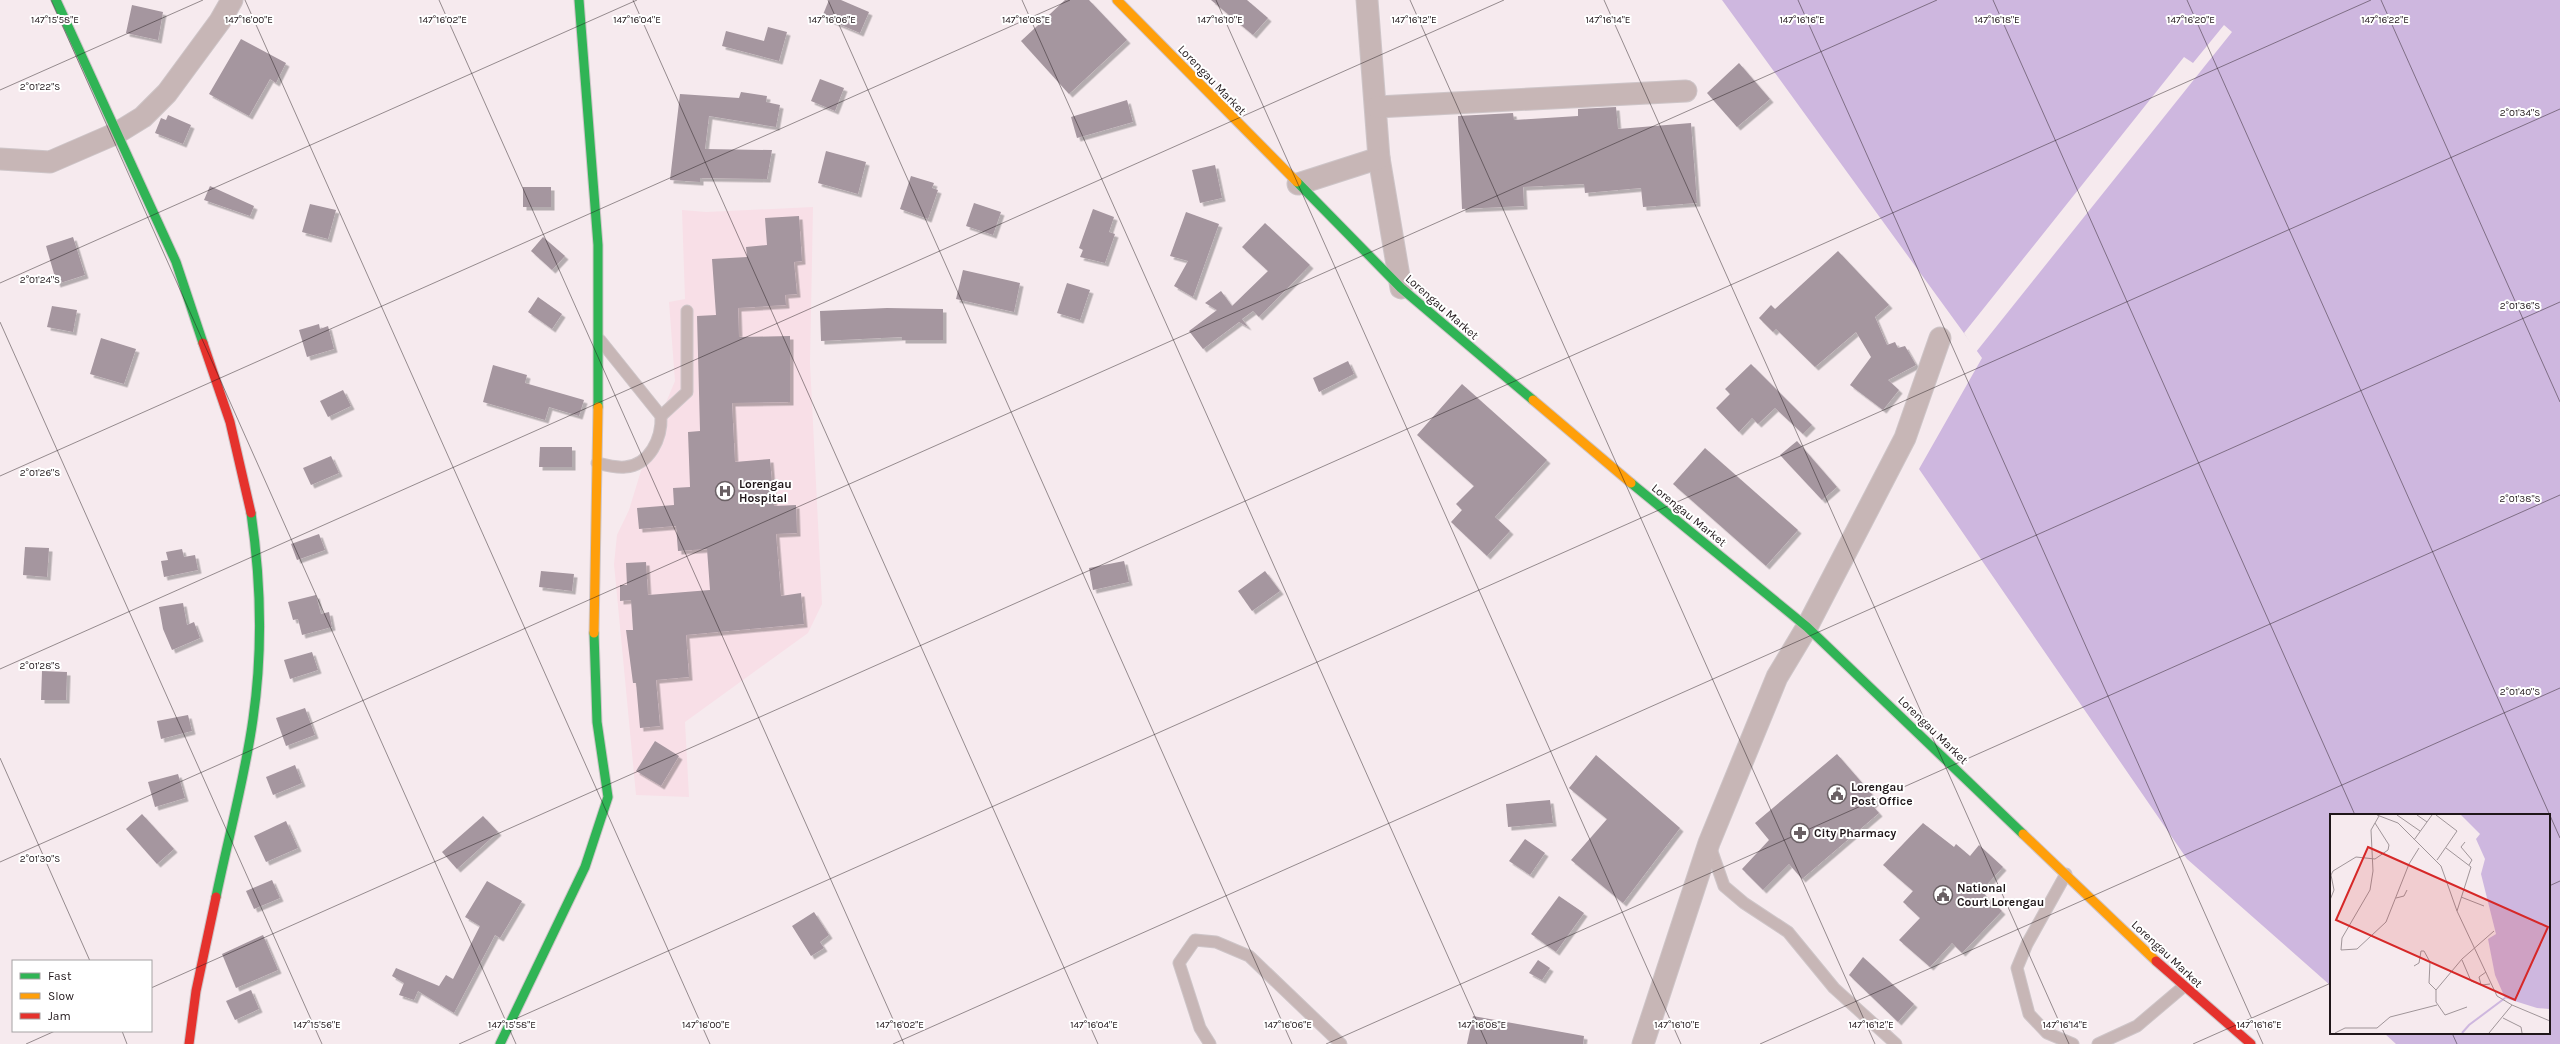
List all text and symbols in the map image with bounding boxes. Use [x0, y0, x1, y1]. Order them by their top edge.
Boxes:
text: 147°15'58"E [31, 14, 79, 26]
text: 147°16'00"E [225, 14, 273, 26]
text: 147°16'02"E [419, 14, 467, 26]
text: 147°16'04"E [613, 14, 661, 26]
text: 147°16'06"E [808, 14, 856, 26]
text: 147°16'08"E [1002, 14, 1050, 26]
text: 147°16'10"E [1197, 14, 1243, 26]
text: 147°16'12"E [1391, 14, 1437, 26]
text: 147°16'14"E [1586, 14, 1630, 26]
text: 147°16'16"E [1779, 14, 1825, 26]
text: 147°16'18"E [1974, 14, 2020, 26]
text: 147°16'20"E [2167, 14, 2215, 26]
text: 147°16'22"E [2361, 14, 2409, 26]
street label: Lorengau Market [1175, 42, 1249, 118]
text: 2°01'22"S [20, 81, 60, 93]
text: 2°01'34"S [2500, 107, 2540, 119]
street label: Lorengau Market [1403, 272, 1482, 343]
text: 2°01'24"S [20, 274, 60, 286]
text: 2°01'36"S [2500, 300, 2540, 312]
text: 2°01'26"S [20, 467, 60, 479]
place label: Lorengau Hospital [739, 477, 792, 505]
hospital icon: Lorengau Hospital [714, 480, 736, 502]
street label: Lorengau Market [1649, 481, 1730, 550]
text: 2°01'38"S [2500, 493, 2540, 505]
text: 2°01'28"S [20, 660, 60, 672]
text: 2°01'40"S [2500, 686, 2540, 698]
street label: Lorengau Market [1895, 693, 1971, 767]
place label: Lorengau Post Office [1851, 780, 1913, 808]
public building icon: Lorengau Post Office [1826, 783, 1848, 805]
inset map [2330, 814, 2550, 1034]
pharmacy icon: City Pharmacy [1789, 822, 1811, 844]
place label: City Pharmacy [1814, 826, 1896, 840]
text: 2°01'30"S [20, 853, 60, 865]
place label: National Court Lorengau [1957, 881, 2044, 909]
public building icon: National Court Lorengau [1932, 884, 1954, 906]
street label: Lorengau Market [2129, 918, 2206, 991]
legend [12, 960, 152, 1032]
text: Fast [48, 969, 72, 983]
text: Slow [48, 989, 74, 1003]
text: Jam [48, 1009, 71, 1023]
text: 147°15'56"E [293, 1019, 341, 1031]
text: 147°15'58"E [488, 1019, 536, 1031]
text: 147°16'00"E [682, 1019, 730, 1031]
text: 147°16'02"E [876, 1019, 924, 1031]
text: 147°16'04"E [1070, 1019, 1118, 1031]
text: 147°16'06"E [1264, 1019, 1312, 1031]
text: 147°16'08"E [1458, 1019, 1506, 1031]
text: 147°16'10"E [1654, 1019, 1700, 1031]
text: 147°16'12"E [1848, 1019, 1894, 1031]
text: 147°16'14"E [2043, 1019, 2087, 1031]
text: 147°16'16"E [2236, 1019, 2282, 1031]

